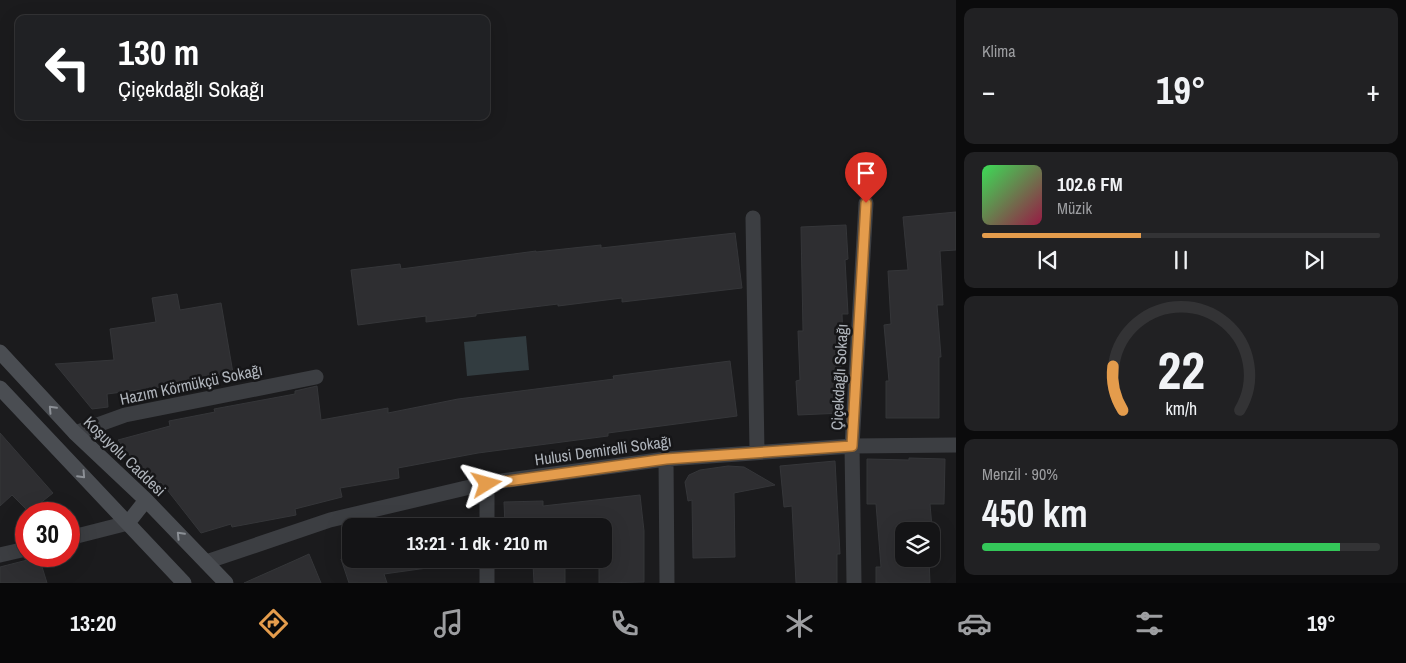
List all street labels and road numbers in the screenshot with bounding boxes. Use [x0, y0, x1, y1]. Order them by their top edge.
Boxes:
street label: Çiçekdağlı Sokağı [825, 323, 853, 431]
street label: Hazım Körmükçü Sokağı [118, 358, 264, 410]
street label: Koşuyolu Caddesi [79, 411, 171, 501]
street label: Hulusi Demirelli Sokağı [533, 430, 673, 470]

